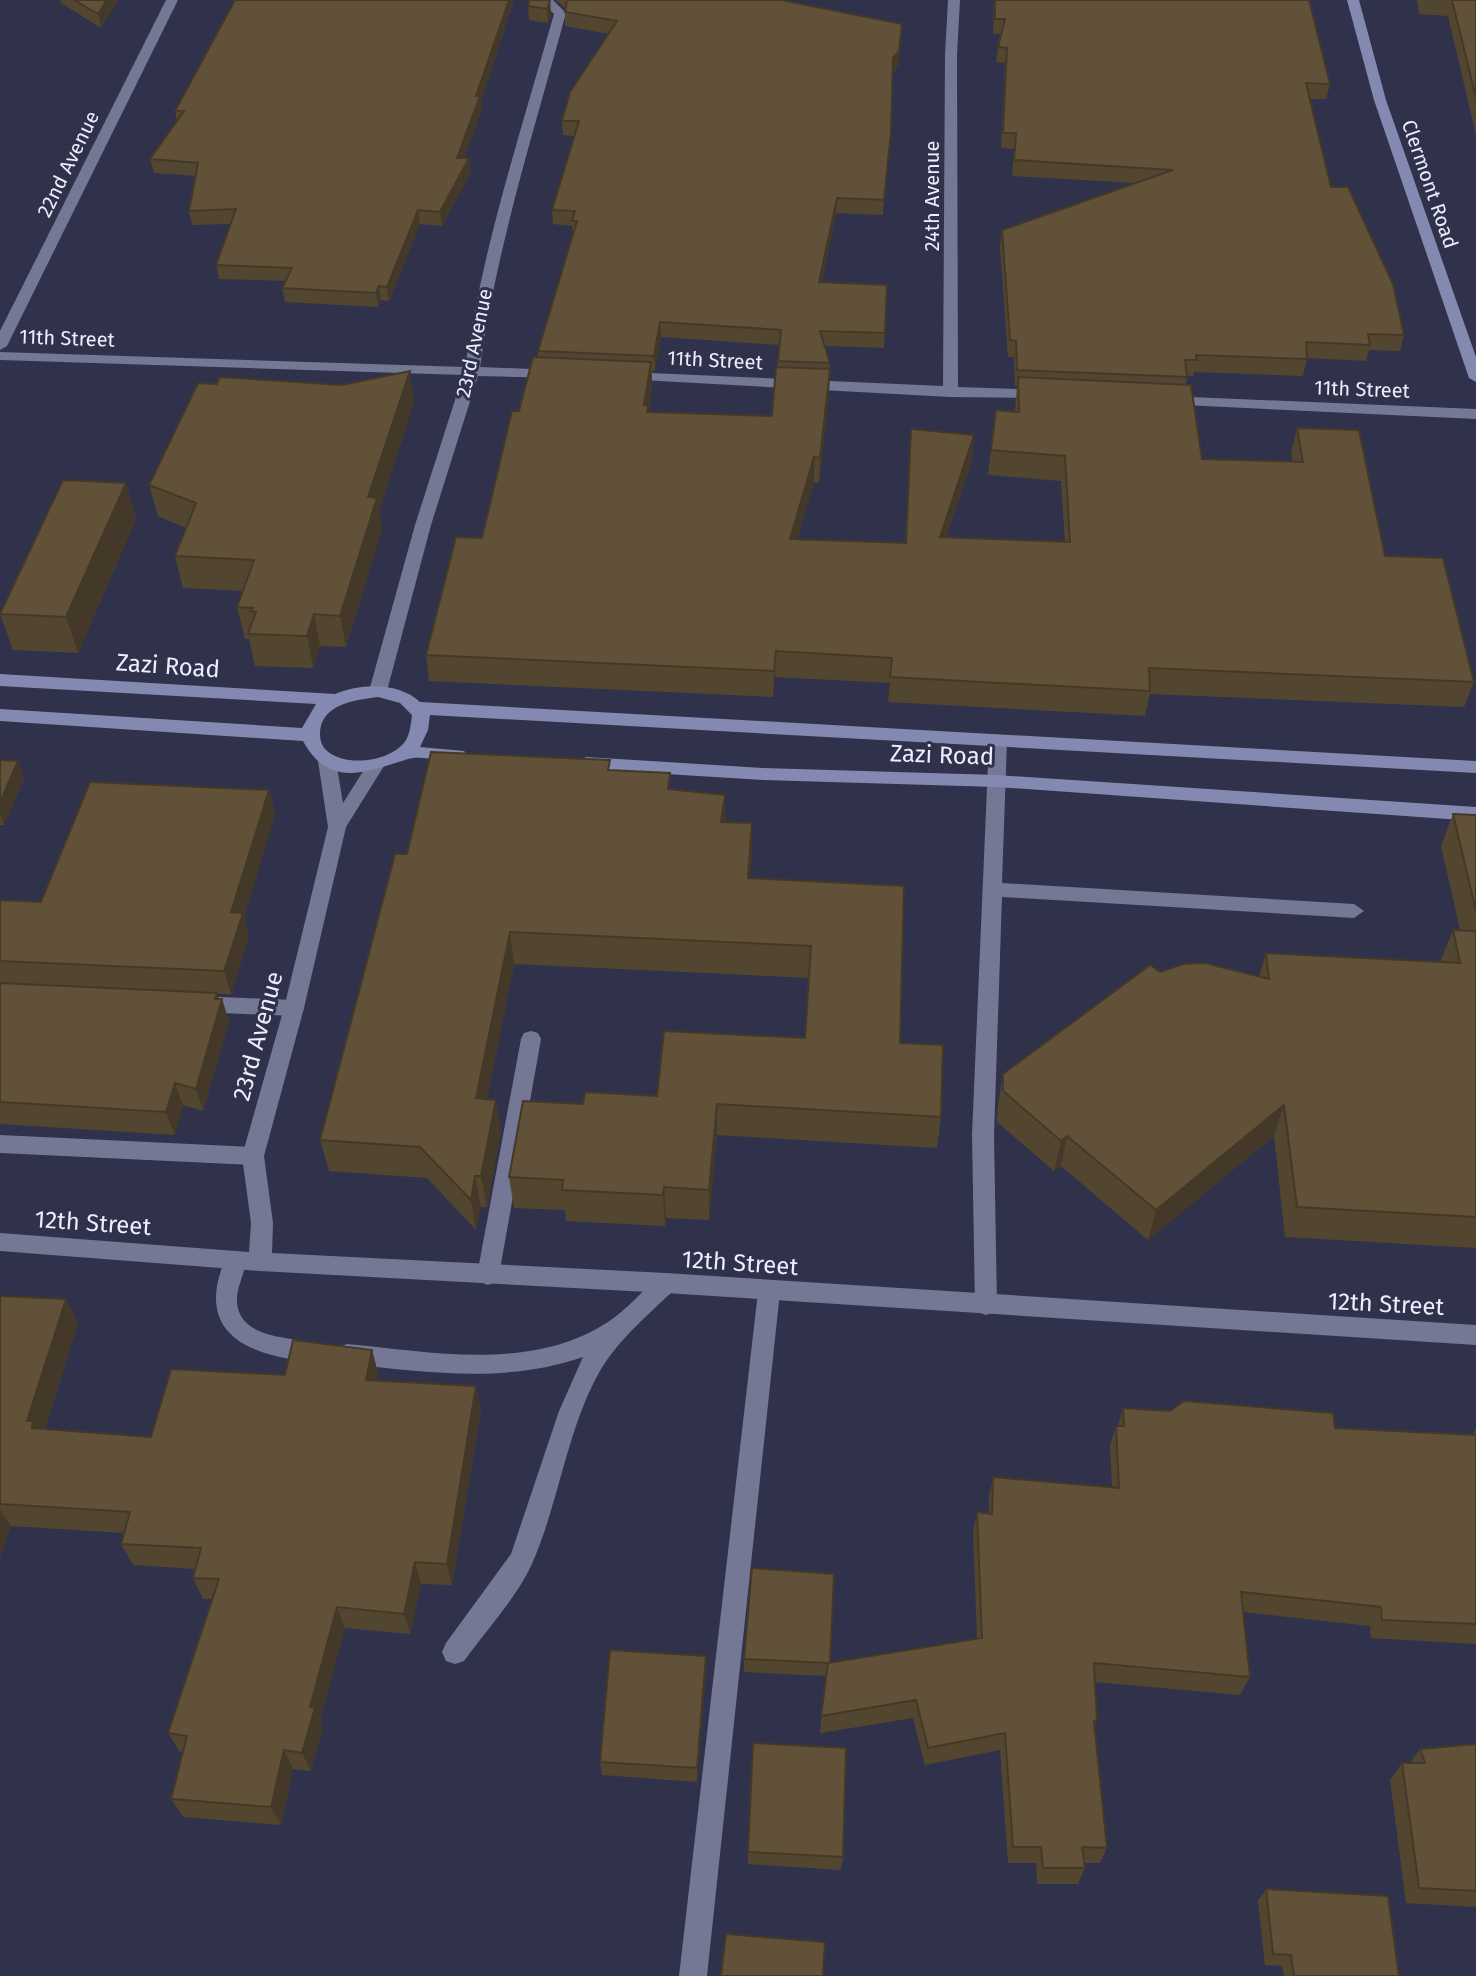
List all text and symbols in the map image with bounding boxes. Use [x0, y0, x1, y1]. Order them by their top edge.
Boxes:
street label: 22nd Avenue [32, 107, 104, 221]
street label: Clermont Road [1397, 116, 1463, 252]
street label: 24th Avenue [920, 141, 944, 251]
street label: 23rd Avenue [451, 286, 497, 400]
street label: 11th Street [19, 324, 116, 352]
street label: 11th Street [667, 346, 764, 375]
street label: 11th Street [1314, 375, 1411, 403]
street label: Zazi Road [115, 648, 221, 684]
street label: Zazi Road [889, 739, 995, 771]
street label: 23rd Avenue [227, 968, 289, 1104]
street label: 12th Street [34, 1205, 152, 1241]
street label: 12th Street [681, 1245, 799, 1281]
street label: 12th Street [1327, 1287, 1445, 1321]

